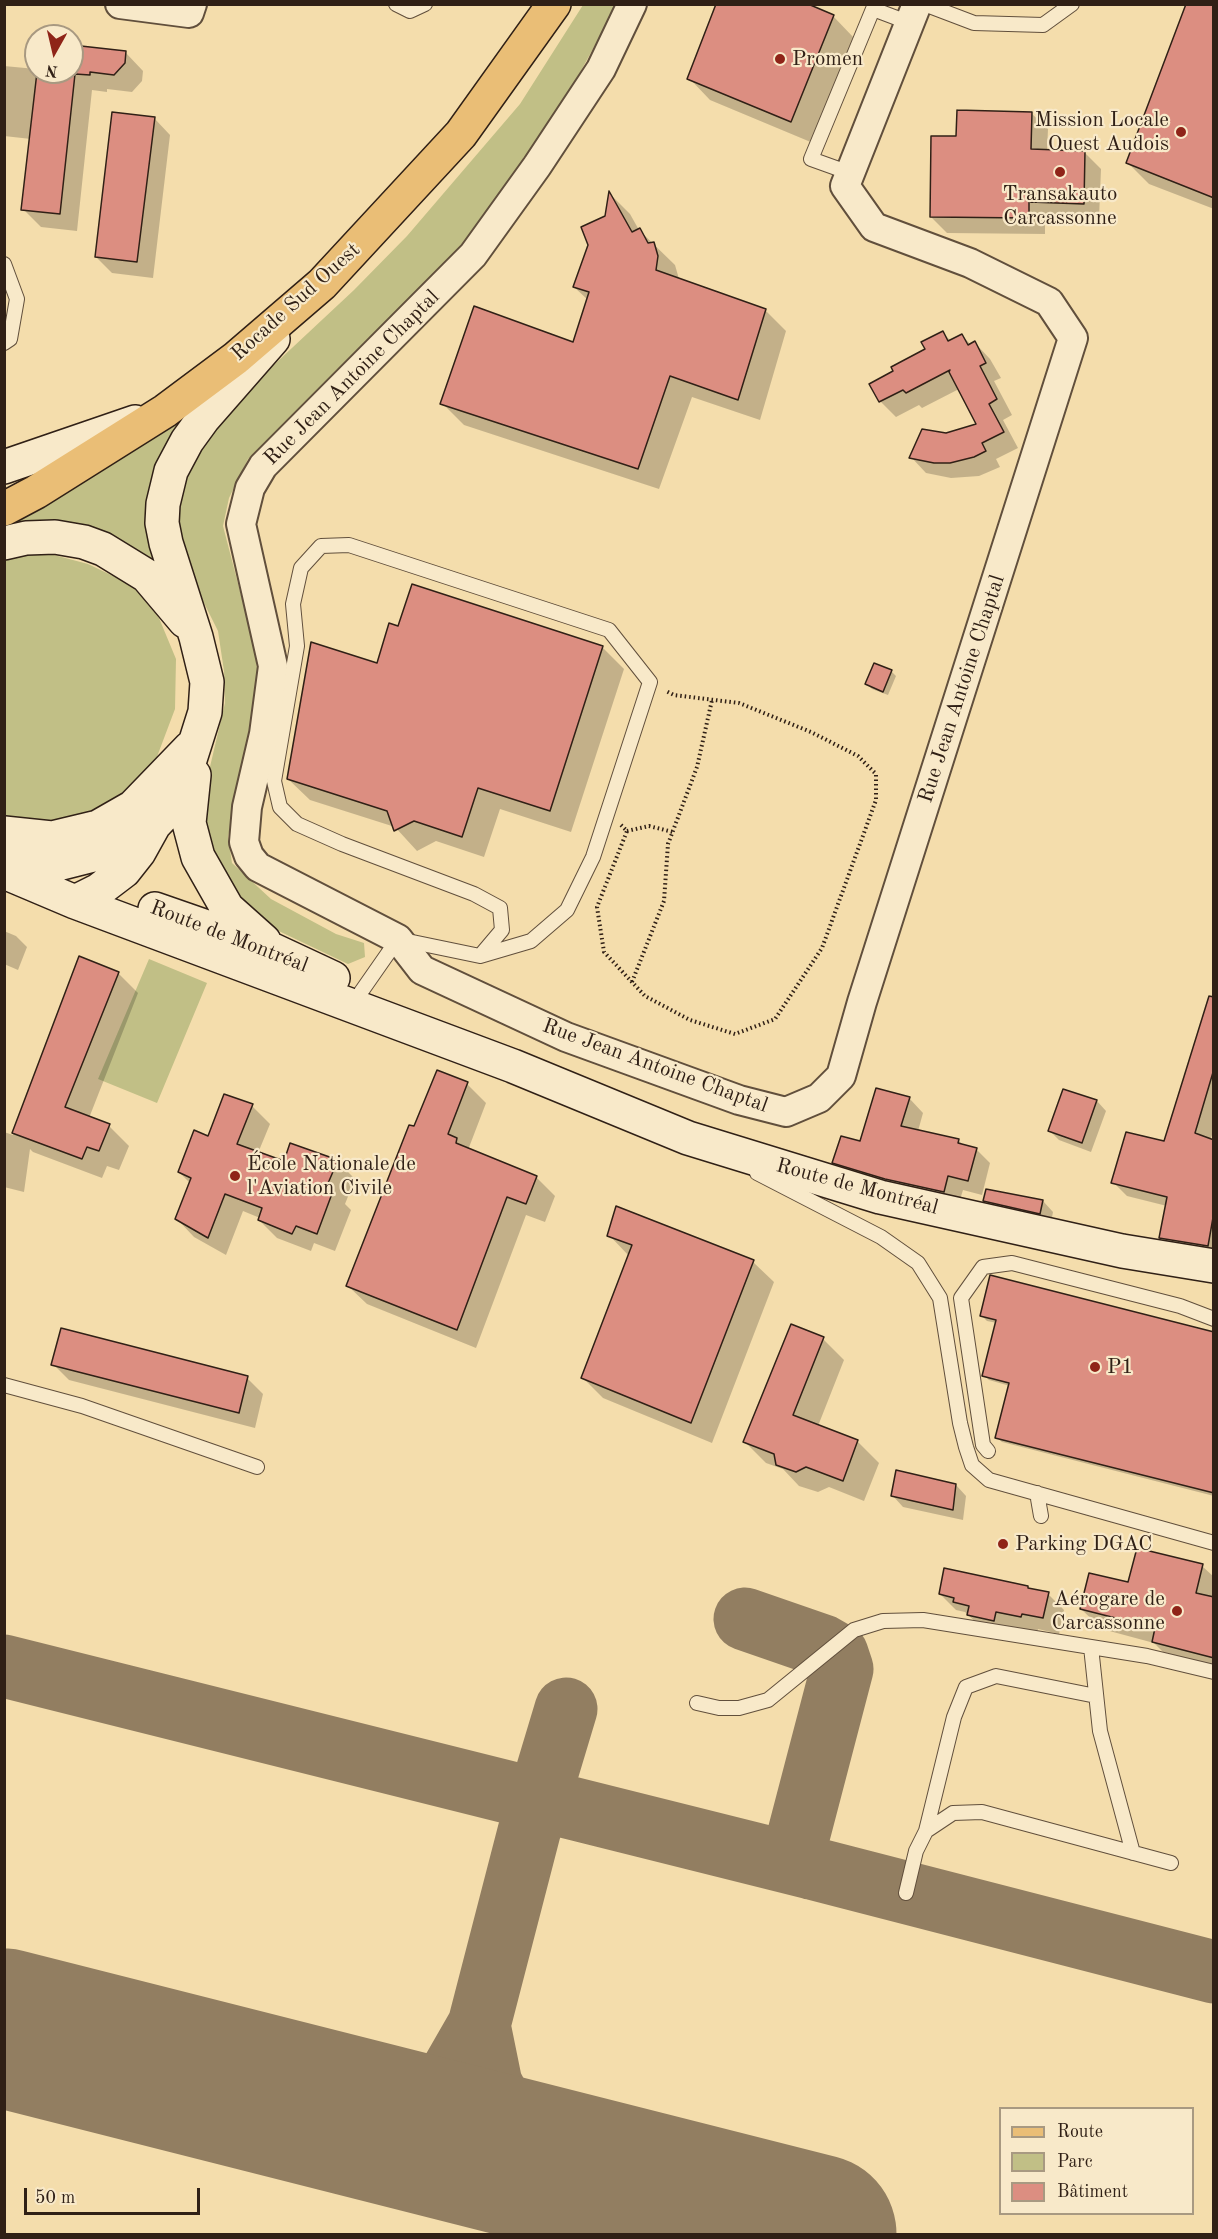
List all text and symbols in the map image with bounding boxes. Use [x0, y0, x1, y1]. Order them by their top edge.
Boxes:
north arrow [24, 24, 84, 84]
place label: Promen [792, 46, 863, 72]
marker: Promen [773, 52, 787, 66]
text: N [45, 61, 59, 79]
place label: Mission Locale Ouest Audois [1035, 107, 1169, 157]
marker: Mission Locale Ouest Audois [1174, 125, 1188, 139]
marker: Transakauto Carcassonne [1053, 165, 1067, 179]
place label: Transakauto Carcassonne [1002, 181, 1118, 231]
street label: Rocade Sud Ouest [226, 238, 366, 366]
street label: Rue Jean Antoine Chaptal [259, 285, 445, 471]
street label: Rue Jean Antoine Chaptal [913, 572, 1011, 806]
street label: Route de Montréal [146, 895, 312, 979]
street label: Rue Jean Antoine Chaptal [539, 1013, 771, 1119]
place label: École Nationale de l'Aviation Civile [247, 1151, 416, 1201]
street label: Route de Montréal [773, 1153, 941, 1221]
marker: École Nationale de l'Aviation Civile [228, 1169, 242, 1183]
place label: P1 [1107, 1354, 1133, 1380]
marker: P1 [1088, 1360, 1102, 1374]
place label: Parking DGAC [1015, 1531, 1152, 1557]
marker: Parking DGAC [996, 1537, 1010, 1551]
place label: Aérogare de Carcassonne [1051, 1586, 1165, 1636]
marker: Aérogare de Carcassonne [1170, 1604, 1184, 1618]
legend [999, 2107, 1194, 2215]
text: Route [1057, 2123, 1103, 2141]
text: Parc [1057, 2153, 1093, 2171]
scale bar [27, 2176, 202, 2214]
text: Bâtiment [1057, 2183, 1128, 2201]
text: 50 m [35, 2189, 75, 2207]

